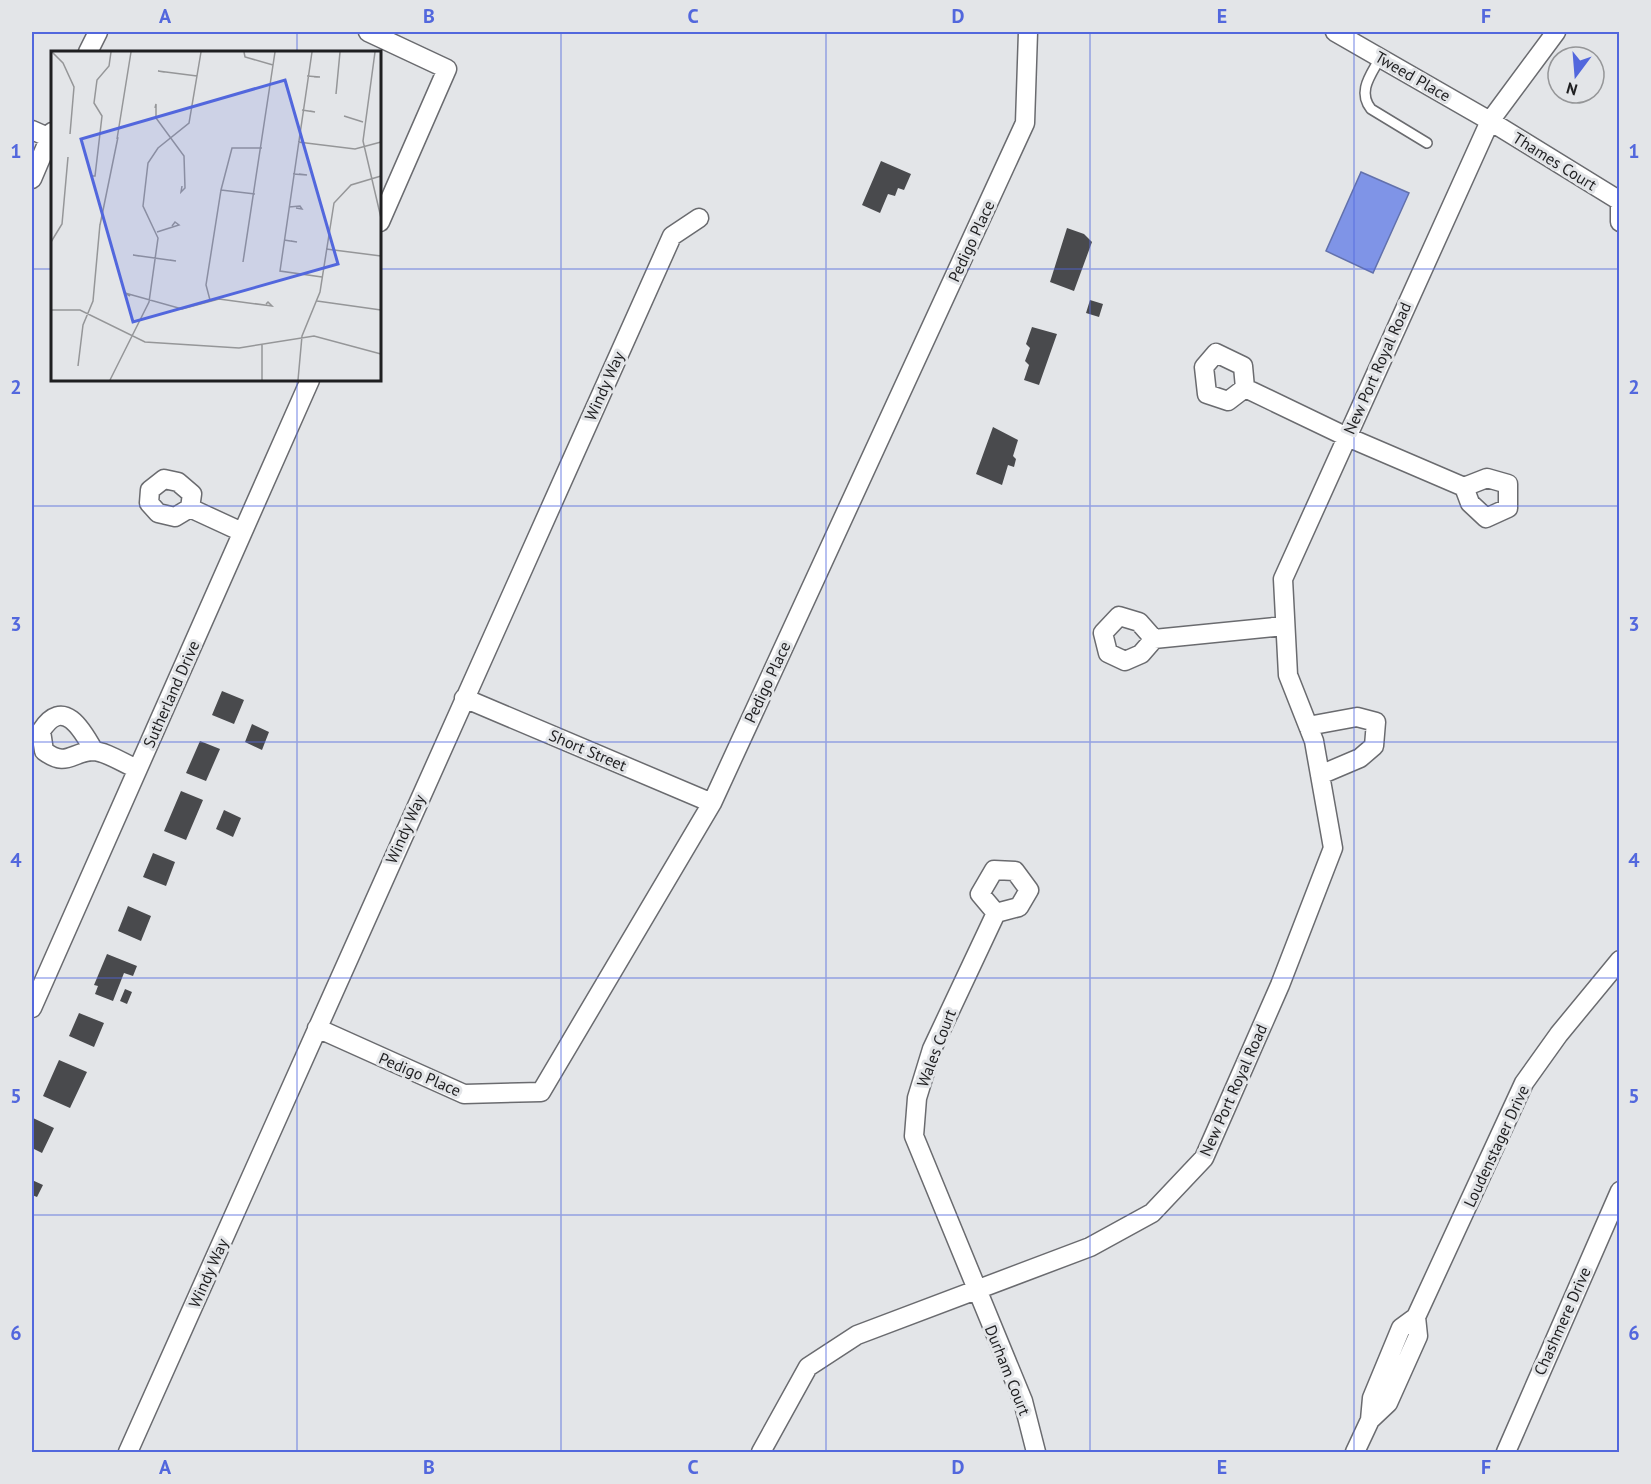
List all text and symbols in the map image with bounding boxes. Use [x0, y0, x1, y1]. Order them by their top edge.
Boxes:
text: A [159, 3, 172, 29]
text: B [423, 3, 435, 29]
text: C [687, 3, 699, 29]
text: D [952, 3, 965, 29]
text: E [1217, 3, 1227, 29]
text: F [1481, 3, 1491, 29]
north arrow [1546, 45, 1606, 105]
street label: Tweed Place [1372, 46, 1454, 106]
inset map [51, 51, 381, 381]
text: N [1564, 78, 1580, 100]
street label: Thames Court [1509, 127, 1601, 195]
text: 1 [10, 138, 22, 164]
text: 1 [1628, 138, 1640, 164]
street label: Pedigo Place [943, 197, 999, 285]
street label: New Port Royal Road [1339, 299, 1415, 437]
street label: Windy Way [580, 348, 628, 424]
text: 2 [10, 374, 22, 400]
text: 2 [1628, 374, 1640, 400]
text: 3 [10, 611, 22, 637]
text: 3 [1628, 611, 1640, 637]
street label: Sutherland Drive [138, 637, 204, 751]
street label: Pedigo Place [739, 638, 795, 726]
street label: Short Street [546, 725, 630, 776]
street label: Windy Way [381, 791, 429, 867]
text: 4 [10, 847, 22, 873]
text: 4 [1628, 847, 1640, 873]
street label: Wales Court [912, 1006, 960, 1090]
street label: New Port Royal Road [1195, 1021, 1271, 1159]
street label: Pedigo Place [376, 1048, 464, 1100]
street label: Loudenstager Drive [1459, 1082, 1533, 1210]
text: 5 [10, 1083, 22, 1109]
text: 5 [1628, 1083, 1640, 1109]
street label: Windy Way [184, 1235, 232, 1311]
street label: Chashmere Drive [1529, 1264, 1595, 1378]
text: 6 [10, 1320, 22, 1346]
text: 6 [1628, 1320, 1640, 1346]
street label: Durham Court [981, 1322, 1035, 1419]
text: A [159, 1454, 172, 1480]
text: B [423, 1454, 435, 1480]
text: C [687, 1454, 699, 1480]
text: D [952, 1454, 965, 1480]
text: E [1217, 1454, 1227, 1480]
text: F [1481, 1454, 1491, 1480]

